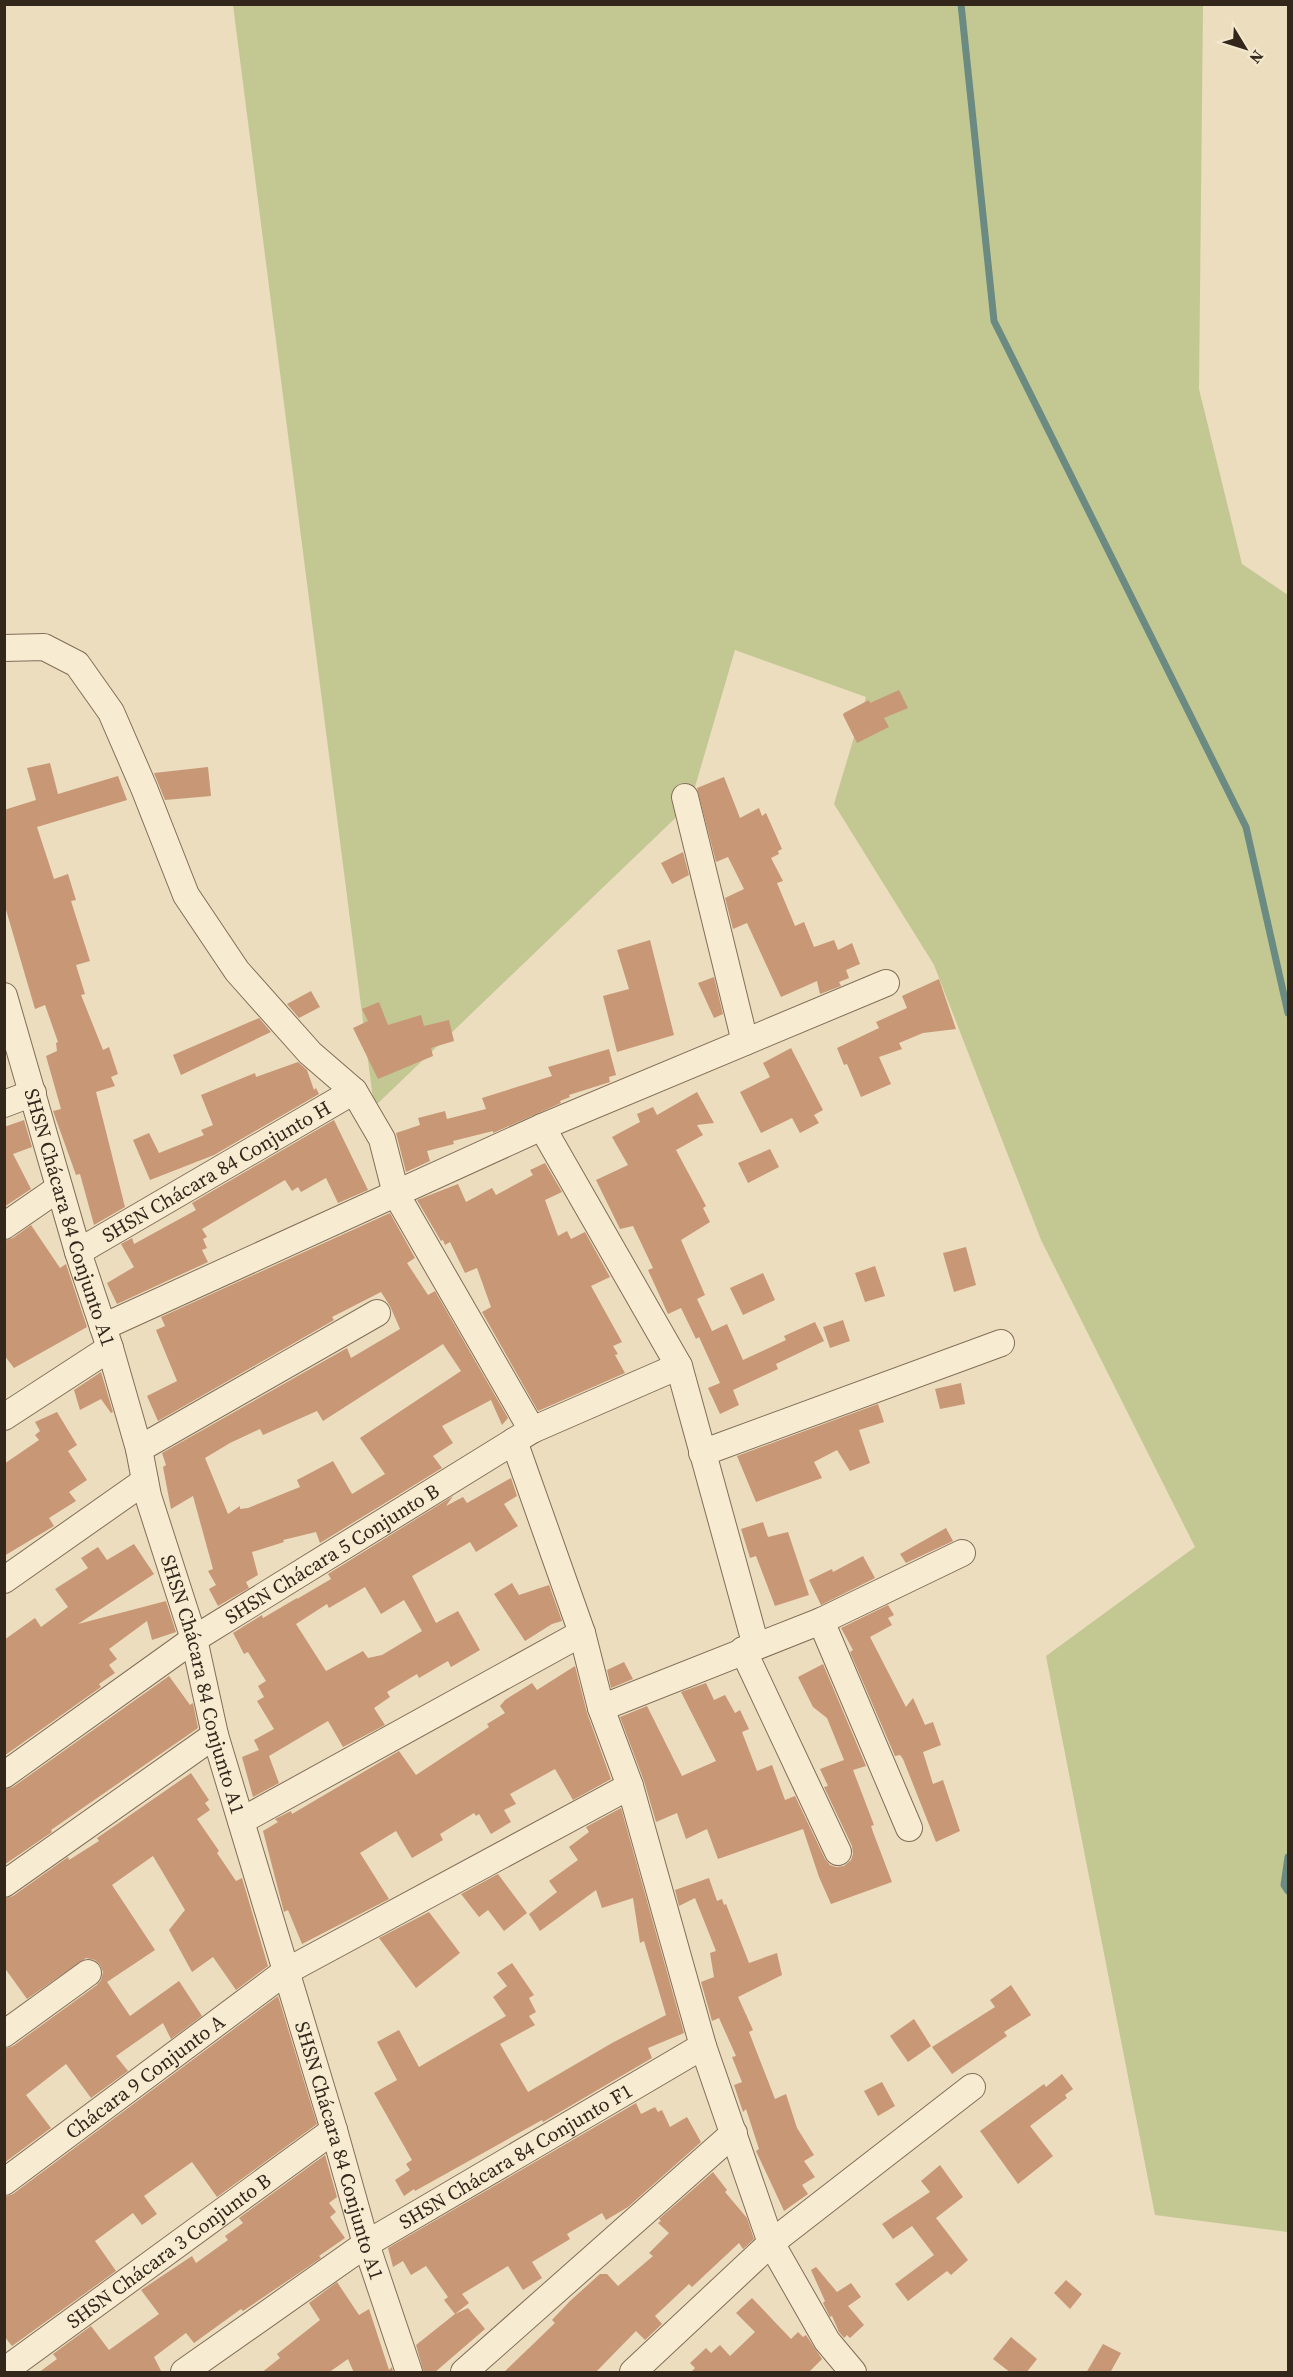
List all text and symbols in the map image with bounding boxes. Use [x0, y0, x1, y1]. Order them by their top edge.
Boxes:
north arrow [1215, 18, 1275, 78]
text: N [1244, 46, 1269, 69]
street label: SHSN Chácara 84 Conjunto A1 [17, 1085, 122, 1350]
street label: SHSN Chácara 84 Conjunto H [97, 1094, 336, 1249]
street label: SHSN Chácara 5 Conjunto B [219, 1477, 445, 1631]
street label: SHSN Chácara 84 Conjunto A1 [154, 1551, 252, 1818]
street label: Chácara 9 Conjunto A [59, 2007, 231, 2146]
street label: SHSN Chácara 84 Conjunto A1 [288, 2018, 391, 2284]
street label: SHSN Chácara 84 Conjunto F1 [394, 2077, 638, 2236]
street label: SHSN Chácara 3 Conjunto B [61, 2166, 277, 2335]

